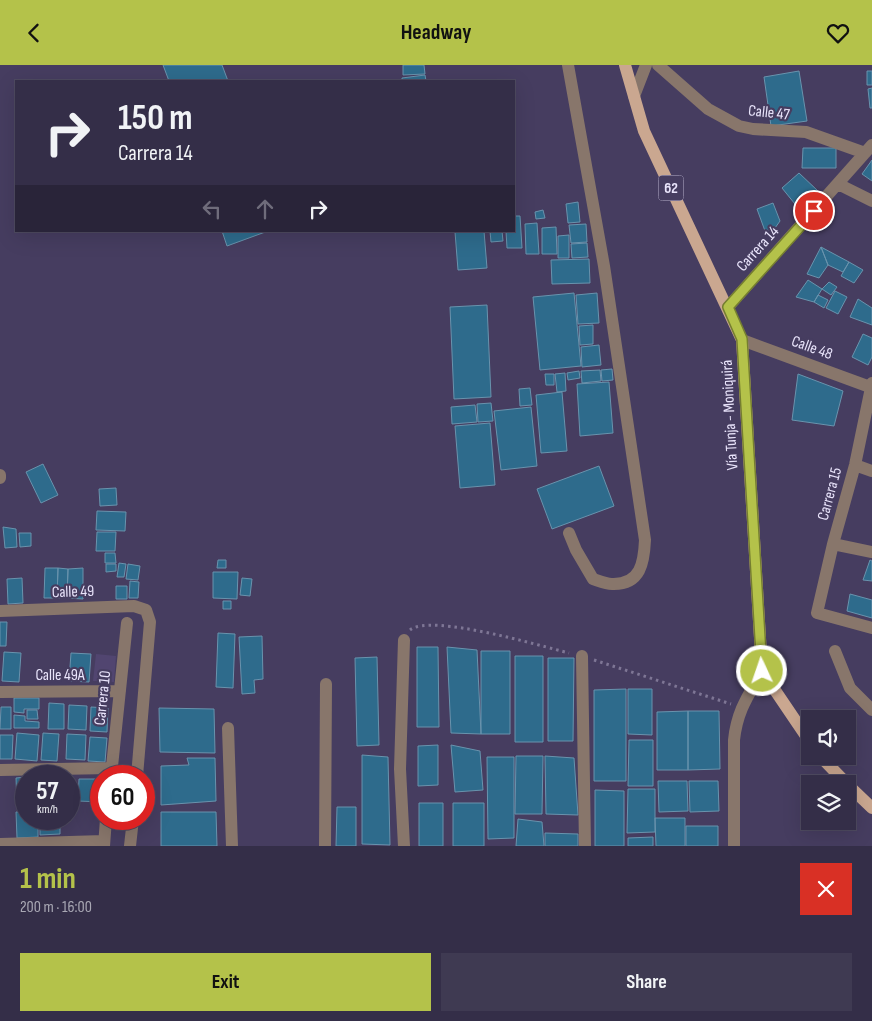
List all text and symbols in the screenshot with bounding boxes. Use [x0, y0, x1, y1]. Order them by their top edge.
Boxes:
icon: back [20, 19, 48, 47]
text: Headway [401, 19, 471, 46]
icon: heart [824, 19, 852, 47]
text: 150 m [118, 97, 192, 140]
icon: right [35, 100, 100, 165]
street label: Calle 47 [747, 101, 791, 125]
text: Carrera 14 [118, 140, 193, 167]
road number: 62 [658, 175, 684, 201]
pin [793, 190, 835, 232]
icon: left [198, 195, 226, 223]
icon: ahead [251, 195, 279, 223]
icon: right [304, 195, 332, 223]
icon: arrive [800, 197, 828, 225]
street label: Carrera 14 [733, 222, 783, 276]
street label: Calle 48 [789, 332, 835, 364]
street label: Vía Tunja - Moniquirá [718, 359, 742, 471]
street label: Carrera 15 [814, 465, 846, 523]
street label: Calle 49 [51, 582, 95, 602]
position arrow [735, 644, 787, 696]
street label: Calle 49A [35, 666, 85, 685]
street label: Carrera 10 [91, 670, 115, 726]
map controls [801, 710, 856, 830]
button: sound [801, 710, 856, 765]
speed limit sign: 60 [90, 765, 155, 830]
button: layers [801, 775, 856, 830]
text: 57 [37, 776, 58, 807]
text: km/h [37, 802, 58, 817]
text: 1 min [20, 861, 76, 897]
button: close [800, 863, 852, 915]
text: 200 m · 16:00 [20, 898, 92, 917]
button: Exit [20, 953, 431, 1011]
button: Share [441, 953, 852, 1011]

